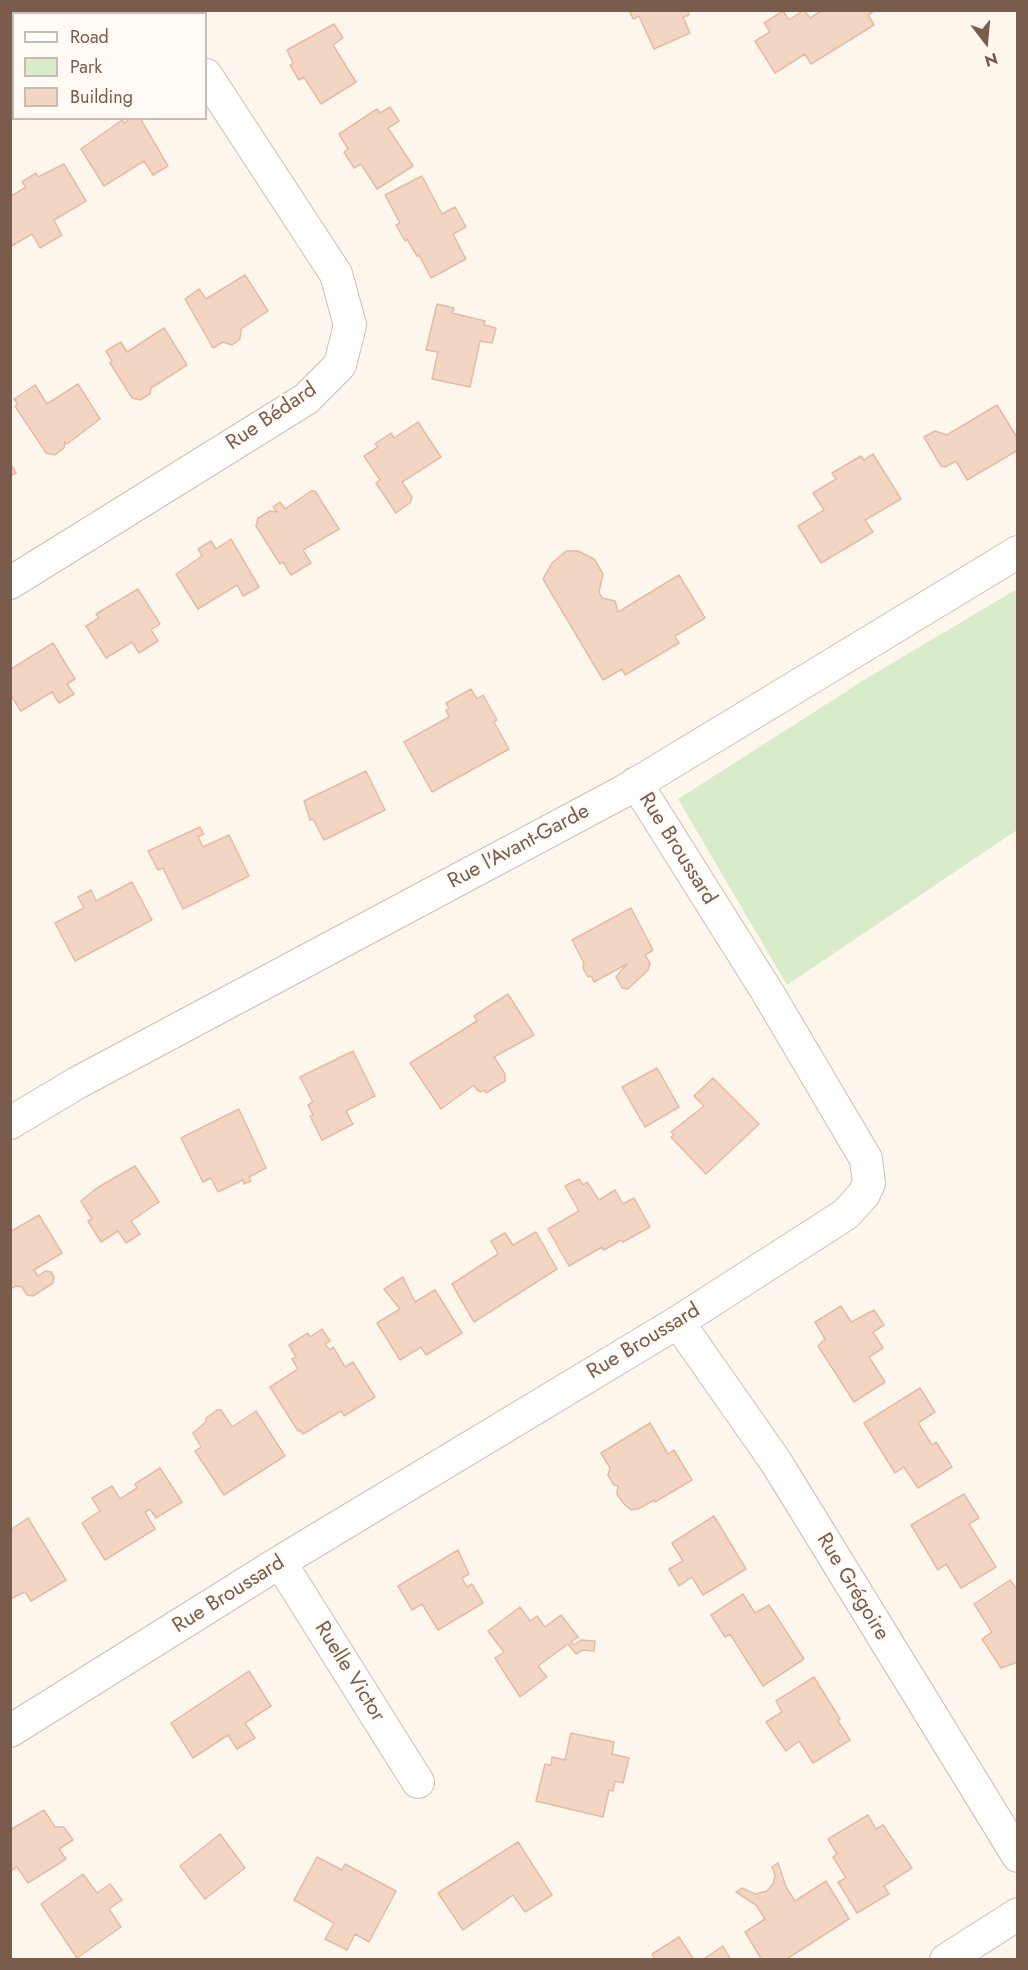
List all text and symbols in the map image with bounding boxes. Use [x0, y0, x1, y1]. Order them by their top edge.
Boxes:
legend [12, 12, 207, 120]
north arrow [956, 12, 1016, 72]
text: Road [70, 24, 109, 50]
text: N [982, 47, 1000, 73]
text: Park [70, 54, 102, 80]
text: Building [70, 84, 133, 110]
street label: Rue Bédard [222, 378, 322, 456]
street label: Rue Broussard [633, 788, 721, 910]
street label: Rue l'Avant-Garde [444, 799, 594, 895]
street label: Rue Broussard [583, 1298, 705, 1386]
street label: Rue Grégoire [810, 1529, 894, 1645]
street label: Rue Broussard [168, 1551, 290, 1639]
street label: Ruelle Victor [308, 1617, 390, 1727]

